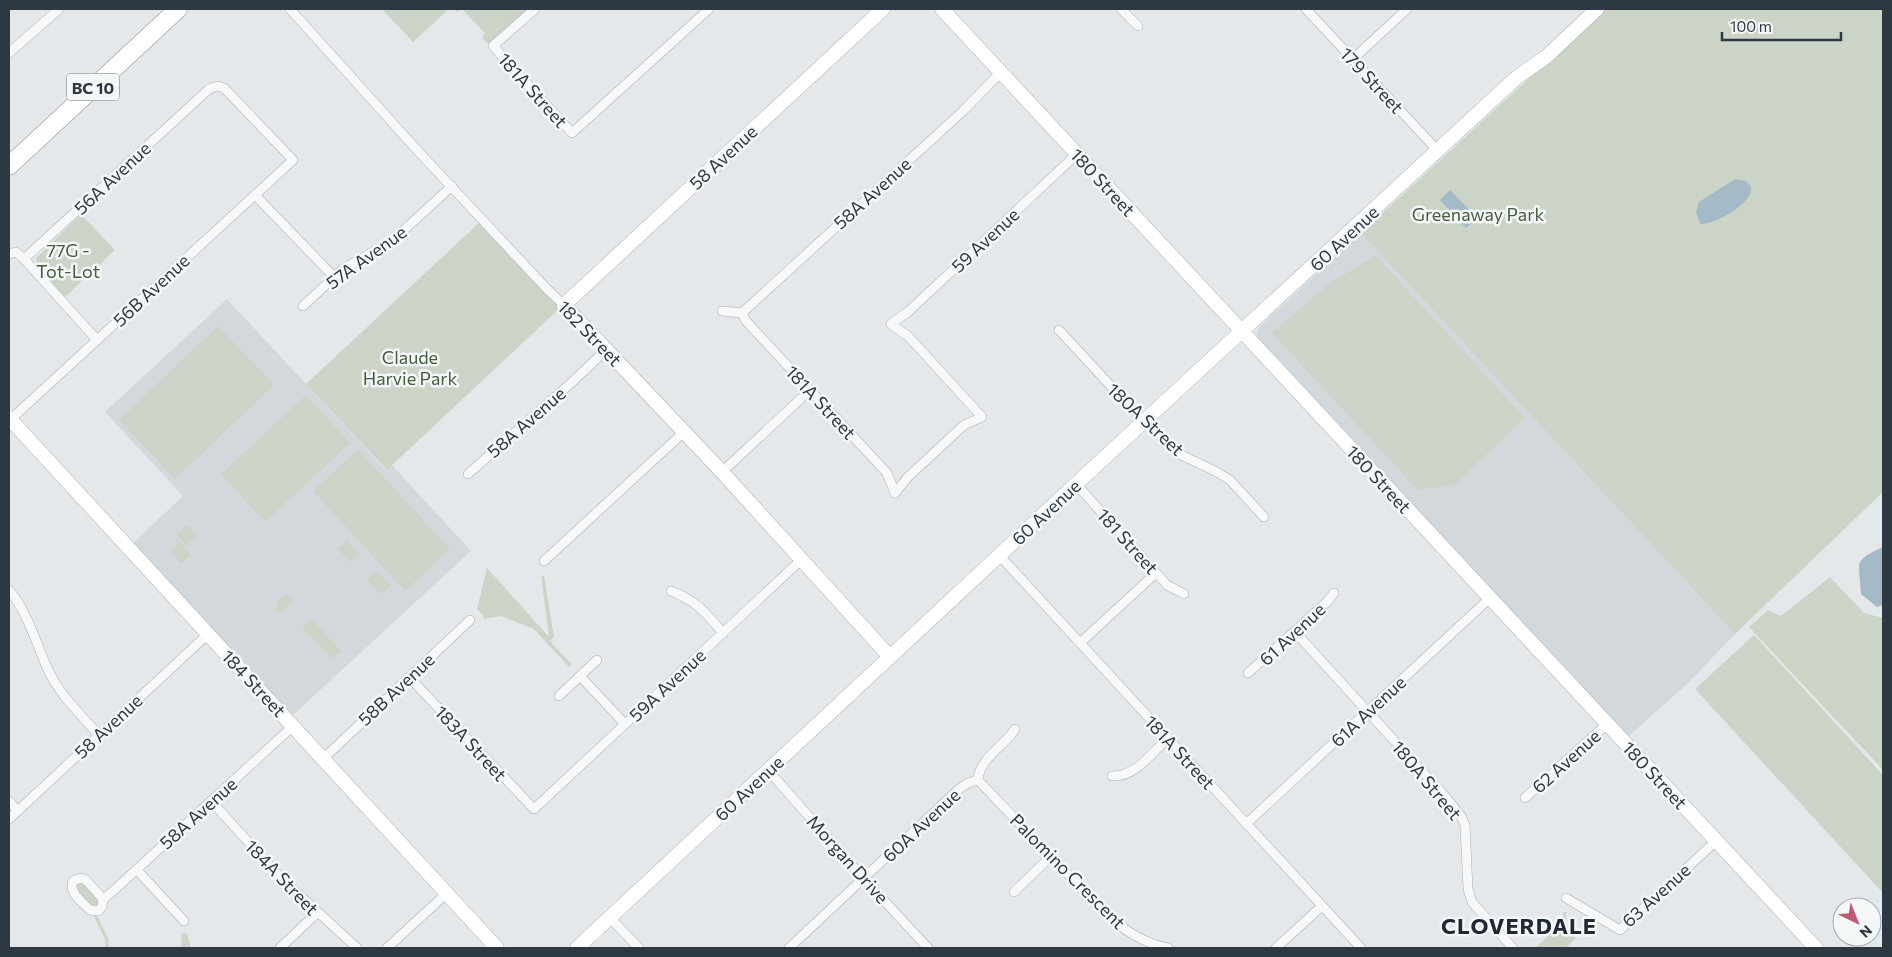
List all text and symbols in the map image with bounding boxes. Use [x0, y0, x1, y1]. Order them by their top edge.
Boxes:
scale bar [1722, 10, 1841, 42]
text: 100 m [1730, 17, 1772, 35]
street label: 179 Street [1336, 42, 1408, 118]
street label: 181A Street [494, 48, 572, 132]
road number: BC 10 [67, 74, 119, 100]
street label: 58 Avenue [685, 120, 761, 194]
street label: 56A Avenue [69, 137, 155, 219]
street label: 180 Street [1066, 144, 1140, 220]
street label: 58A Avenue [829, 152, 915, 234]
street label: 60 Avenue [1305, 201, 1383, 275]
street label: 59 Avenue [947, 203, 1023, 277]
park label: Greenaway Park [1412, 203, 1544, 225]
street label: 57A Avenue [321, 220, 411, 294]
park label: 77G - Tot-Lot [36, 239, 100, 282]
street label: 56B Avenue [108, 249, 194, 331]
street label: 182 Street [553, 296, 627, 370]
park label: Claude Harvie Park [363, 346, 458, 389]
street label: 181A Street [781, 360, 861, 444]
street label: 180A Street [1103, 378, 1189, 460]
street label: 58A Avenue [482, 382, 570, 462]
street label: 180 Street [1342, 441, 1416, 517]
street label: 60 Avenue [1007, 475, 1085, 549]
street label: 181 Street [1093, 504, 1163, 578]
street label: 61 Avenue [1254, 598, 1330, 670]
street label: 59A Avenue [624, 644, 710, 726]
street label: 184 Street [217, 645, 291, 721]
street label: 58B Avenue [353, 648, 439, 730]
street label: 61A Avenue [1326, 671, 1410, 751]
street label: 58 Avenue [70, 689, 146, 763]
street label: 183A Street [430, 701, 512, 785]
street label: 181A Street [1140, 710, 1220, 794]
street label: 62 Avenue [1527, 725, 1605, 797]
street label: 180A Street [1387, 736, 1467, 824]
street label: 180 Street [1618, 737, 1692, 813]
street label: 60 Avenue [710, 751, 788, 825]
street label: 58A Avenue [155, 772, 241, 854]
street label: 60A Avenue [878, 783, 964, 867]
street label: Palomino Crescent [1006, 809, 1130, 933]
street label: Morgan Drive [803, 810, 893, 908]
street label: 184A Street [241, 835, 323, 919]
street label: 63 Avenue [1617, 859, 1695, 931]
north arrow [1832, 897, 1882, 947]
district label: CLOVERDALE [1441, 912, 1597, 939]
text: N [1857, 922, 1876, 942]

